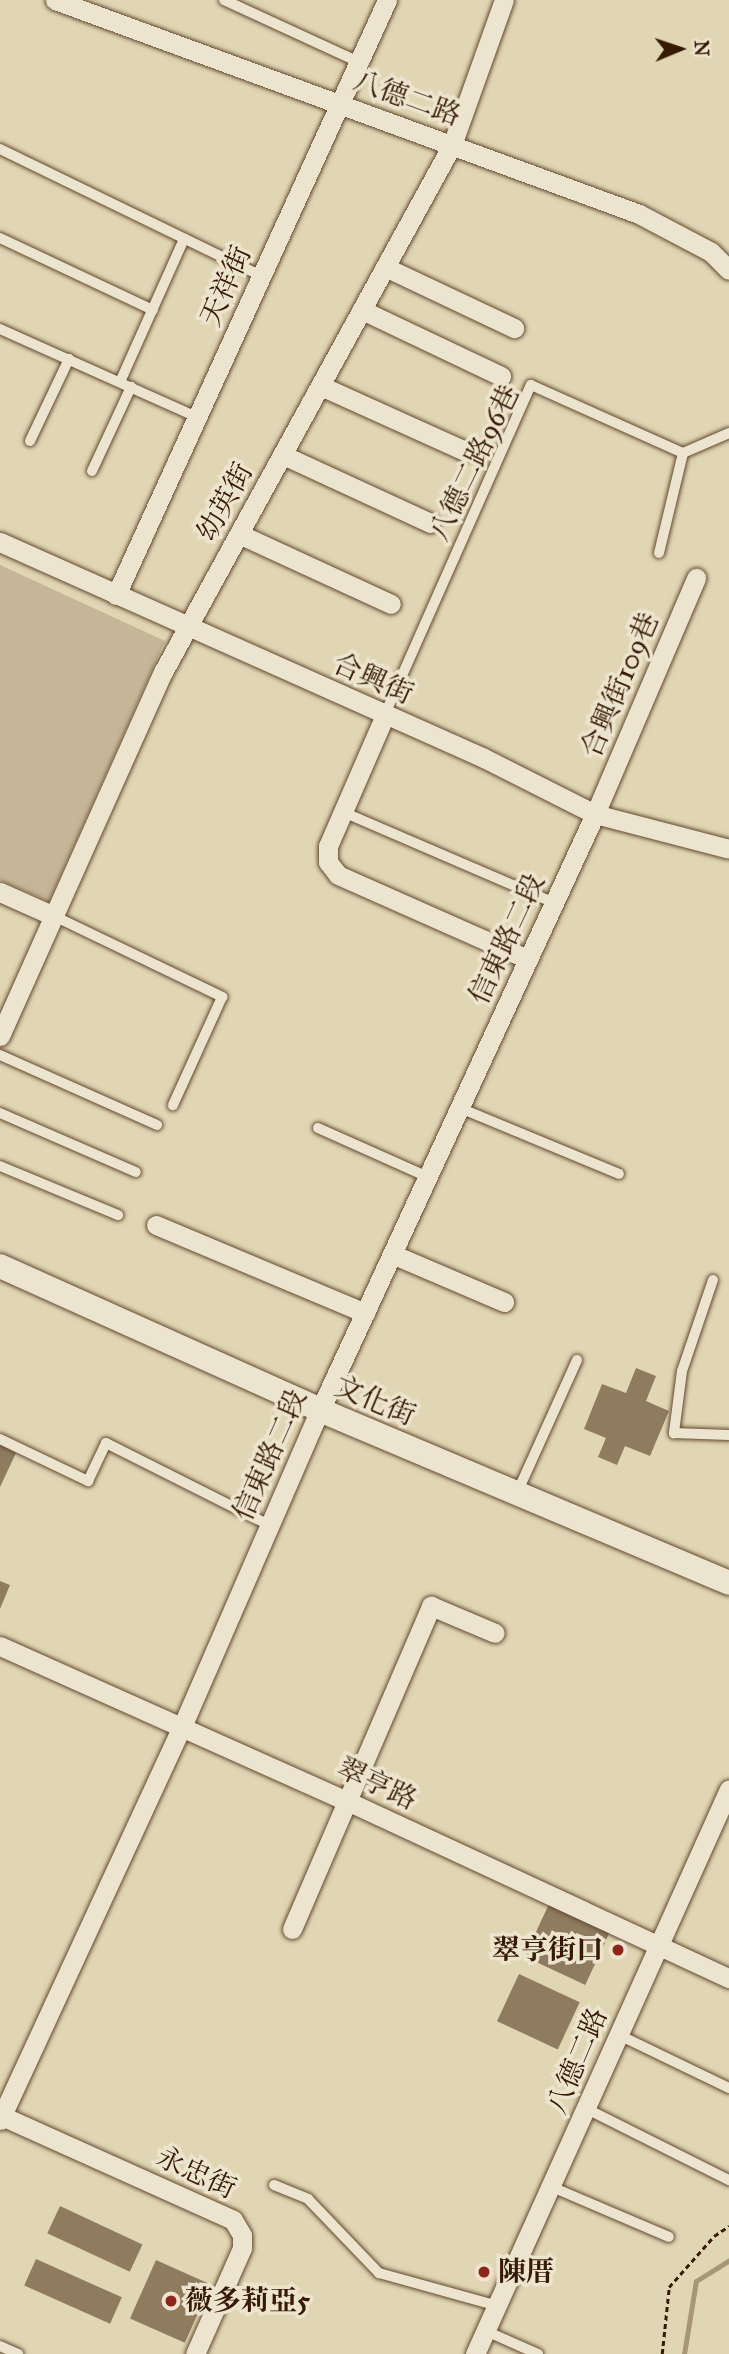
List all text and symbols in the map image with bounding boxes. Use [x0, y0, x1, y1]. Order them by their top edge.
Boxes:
north arrow [645, 14, 715, 84]
text: N [690, 40, 713, 57]
street label: 八德二路 [349, 63, 465, 133]
street label: 天祥街 [194, 241, 258, 331]
street label: 八德二路96巷 [422, 380, 526, 546]
street label: 幼英街 [190, 457, 260, 547]
street label: 合興街109巷 [574, 607, 666, 763]
street label: 合興街 [328, 647, 418, 711]
street label: 信東路二段 [462, 868, 552, 1010]
street label: 文化街 [330, 1369, 420, 1433]
street label: 信東路二段 [226, 1384, 314, 1526]
street label: 翠亨路 [332, 1751, 422, 1817]
place label: 翠亨街口 [492, 1933, 604, 1967]
marker: 翠亨街口 [610, 1942, 626, 1958]
street label: 八德二路 [540, 2003, 614, 2119]
street label: 永忠街 [151, 2140, 241, 2206]
place label: 陳厝 [498, 2255, 554, 2289]
marker: 陳厝 [476, 2264, 492, 2280]
place label: 薇多莉亞5 [185, 2284, 310, 2318]
marker: 薇多莉亞5 [163, 2293, 179, 2309]

